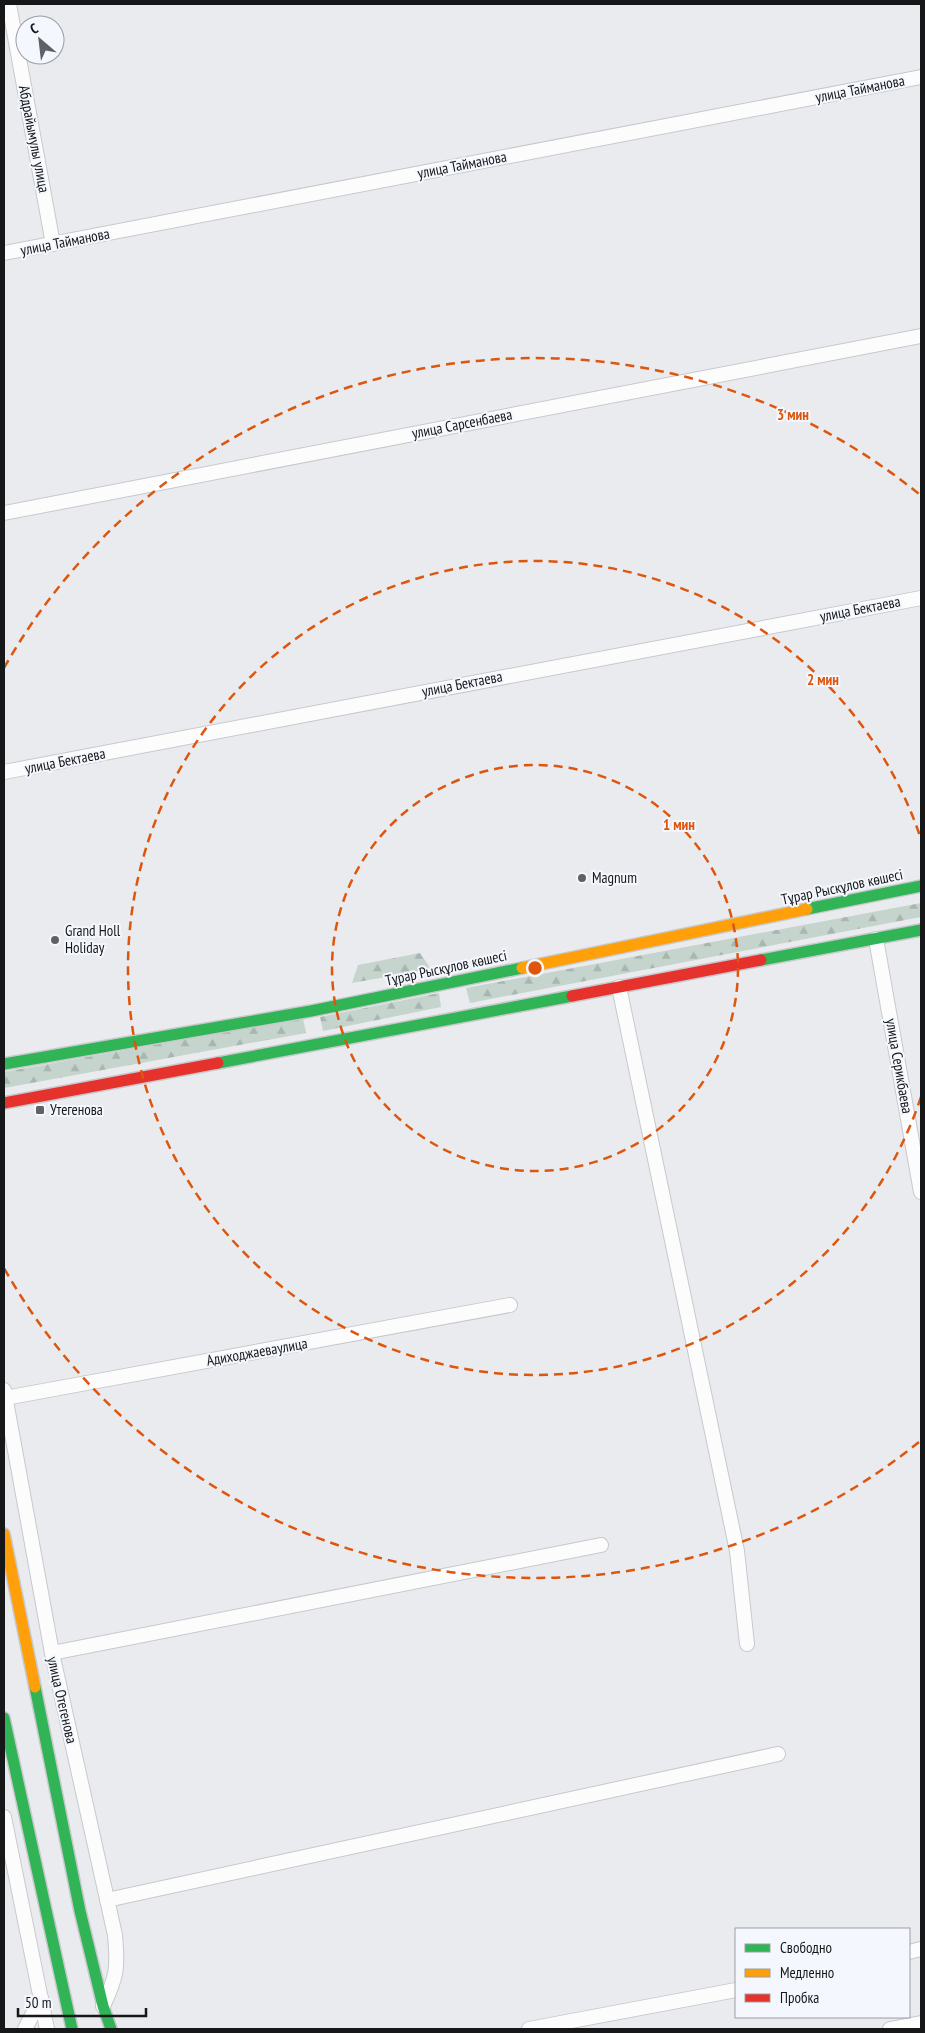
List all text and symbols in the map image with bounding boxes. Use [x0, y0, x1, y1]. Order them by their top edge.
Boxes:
north arrow [15, 15, 65, 65]
text: С [27, 19, 41, 38]
street label: улица Тайманова [814, 71, 906, 106]
street label: Абдрайымулы улица [15, 84, 54, 194]
street label: улица Тайманова [416, 147, 508, 182]
street label: улица Тайманова [19, 224, 111, 259]
street label: улица Сарсенбаева [410, 404, 514, 443]
text: 3 мин [777, 405, 809, 424]
street label: улица Бектаева [818, 591, 902, 626]
street label: улица Бектаева [420, 666, 504, 701]
text: 2 мин [807, 670, 839, 689]
street label: улица Бектаева [23, 743, 107, 778]
text: 1 мин [663, 815, 695, 834]
street label: Тұрар Рыскұлов көшесі [779, 864, 904, 909]
place label: Magnum [592, 868, 637, 887]
marker: Magnum [576, 872, 588, 884]
place label: Grand Holl Holiday [65, 921, 121, 957]
marker: Grand Holl Holiday [49, 934, 61, 946]
street label: Тұрар Рыскұлов көшесі [383, 945, 508, 990]
centre of rings [526, 959, 544, 977]
street label: улица Серикбаева [882, 1017, 917, 1115]
place label: Утегенова [50, 1100, 103, 1119]
marker: Утегенова [34, 1104, 46, 1116]
street label: Адиходжаеваулица [205, 1333, 309, 1370]
street label: улица Отегенова [43, 1655, 82, 1745]
legend [735, 1928, 910, 2018]
text: Свободно [780, 1938, 832, 1957]
text: Медленно [780, 1963, 834, 1982]
scale bar [18, 1986, 145, 2018]
text: Пробка [780, 1988, 819, 2007]
text: 50 m [25, 1993, 51, 2012]

